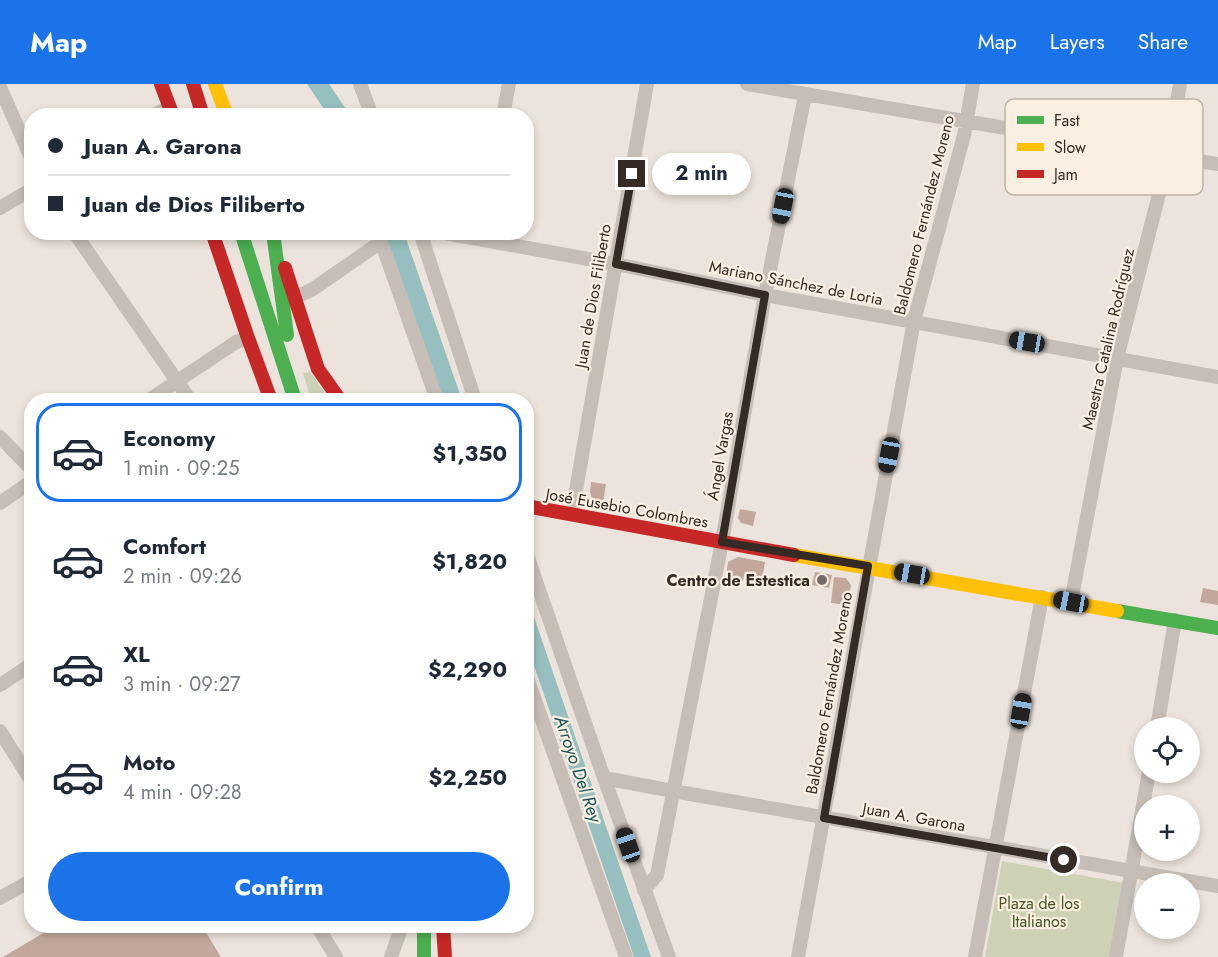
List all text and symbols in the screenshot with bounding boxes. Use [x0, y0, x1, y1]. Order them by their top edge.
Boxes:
text: Map [30, 22, 87, 63]
text: Map [978, 27, 1017, 57]
text: Layers [1050, 27, 1105, 57]
text: Share [1138, 27, 1188, 57]
legend [1005, 99, 1203, 195]
text: Fast [1054, 109, 1080, 132]
street label: Baldomero Fernández Moreno [888, 112, 960, 317]
text: Juan A. Garona [84, 130, 242, 162]
text: Slow [1054, 136, 1086, 159]
callout: 2 min [653, 153, 752, 195]
text: 2 min [675, 159, 728, 188]
route end [618, 160, 645, 187]
text: Jam [1052, 163, 1078, 186]
car [771, 187, 795, 225]
text: Juan de Dios Filiberto [84, 188, 305, 220]
street label: Juan de Dios Filiberto [569, 222, 617, 372]
street label: Maestra Catalina Rodríguez [1076, 245, 1140, 432]
street label: Mariano Sánchez de Loria [707, 255, 885, 311]
car [1008, 330, 1046, 354]
street label: Ángel Vargas [701, 410, 739, 502]
text: Economy [123, 422, 215, 454]
icon: car [51, 426, 105, 480]
car [877, 436, 901, 474]
text: $1,350 [433, 437, 507, 469]
text: 1 min · 09:25 [123, 454, 239, 483]
street label: José Eusebio Colombres [542, 482, 710, 534]
text: Comfort [123, 530, 206, 562]
icon: car [51, 534, 105, 588]
text: $1,820 [432, 545, 507, 577]
text: 2 min · 09:26 [123, 562, 242, 591]
car [893, 562, 931, 586]
place label: Centro de Estestica [666, 569, 810, 592]
marker: Centro de Estestica [815, 573, 829, 587]
street label: Baldomero Fernández Moreno [800, 590, 858, 796]
car [1052, 590, 1090, 614]
text: XL [123, 638, 150, 670]
icon: car [51, 642, 105, 696]
text: $2,290 [428, 653, 507, 685]
text: 3 min · 09:27 [123, 670, 241, 699]
car [1009, 692, 1033, 730]
water label: Arroyo Del Rey [547, 711, 609, 827]
map controls [1134, 717, 1200, 939]
button: locate [1134, 717, 1200, 783]
text: Moto [123, 746, 176, 778]
icon: car [51, 750, 105, 804]
text: $2,250 [429, 761, 507, 793]
text: 4 min · 09:28 [123, 778, 242, 807]
button: + [1134, 795, 1200, 861]
street label: Juan A. Garona [859, 796, 967, 837]
car [614, 825, 642, 865]
route start [1050, 846, 1077, 873]
button: Confirm [48, 852, 510, 921]
button: − [1134, 873, 1200, 939]
park label: Plaza de los Italianos [998, 892, 1080, 933]

